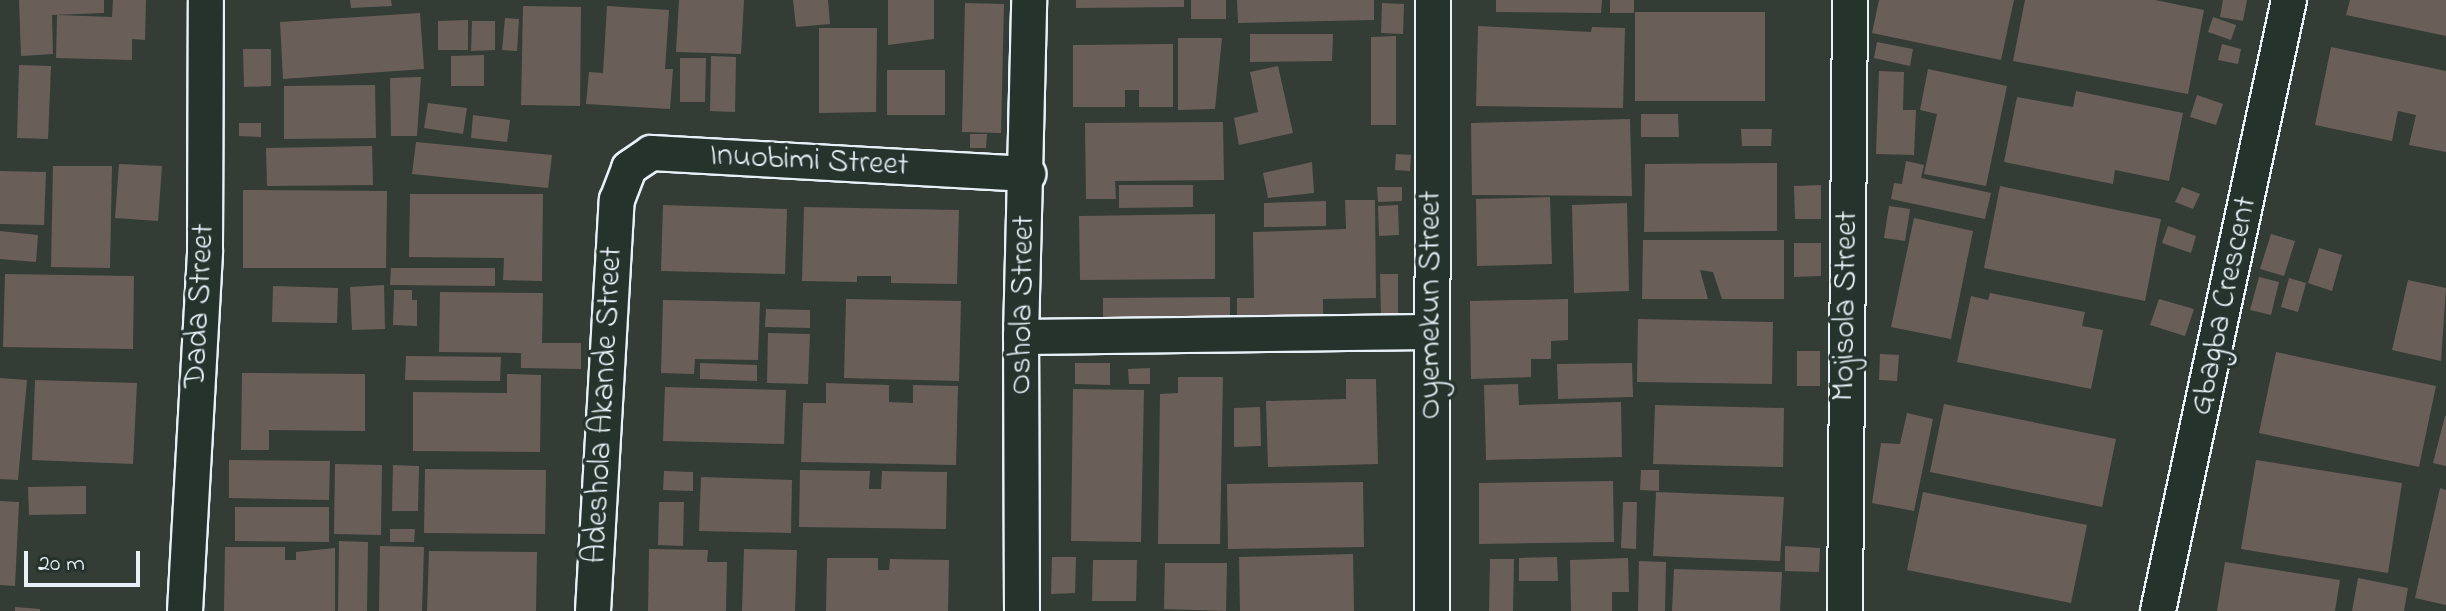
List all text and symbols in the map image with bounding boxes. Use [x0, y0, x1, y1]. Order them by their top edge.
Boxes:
street label: Inuobimi Street [709, 138, 909, 186]
street label: Oyemekun Street [1413, 191, 1451, 419]
street label: Gbagba Crescent [2183, 193, 2267, 419]
street label: Mojisola Street [1826, 210, 1868, 402]
street label: Oshola Street [1003, 215, 1045, 395]
street label: Dada Street [178, 223, 224, 389]
street label: Adeshola Akande Street [578, 245, 632, 565]
scale bar [28, 535, 144, 585]
text: 20 m [38, 547, 85, 582]

